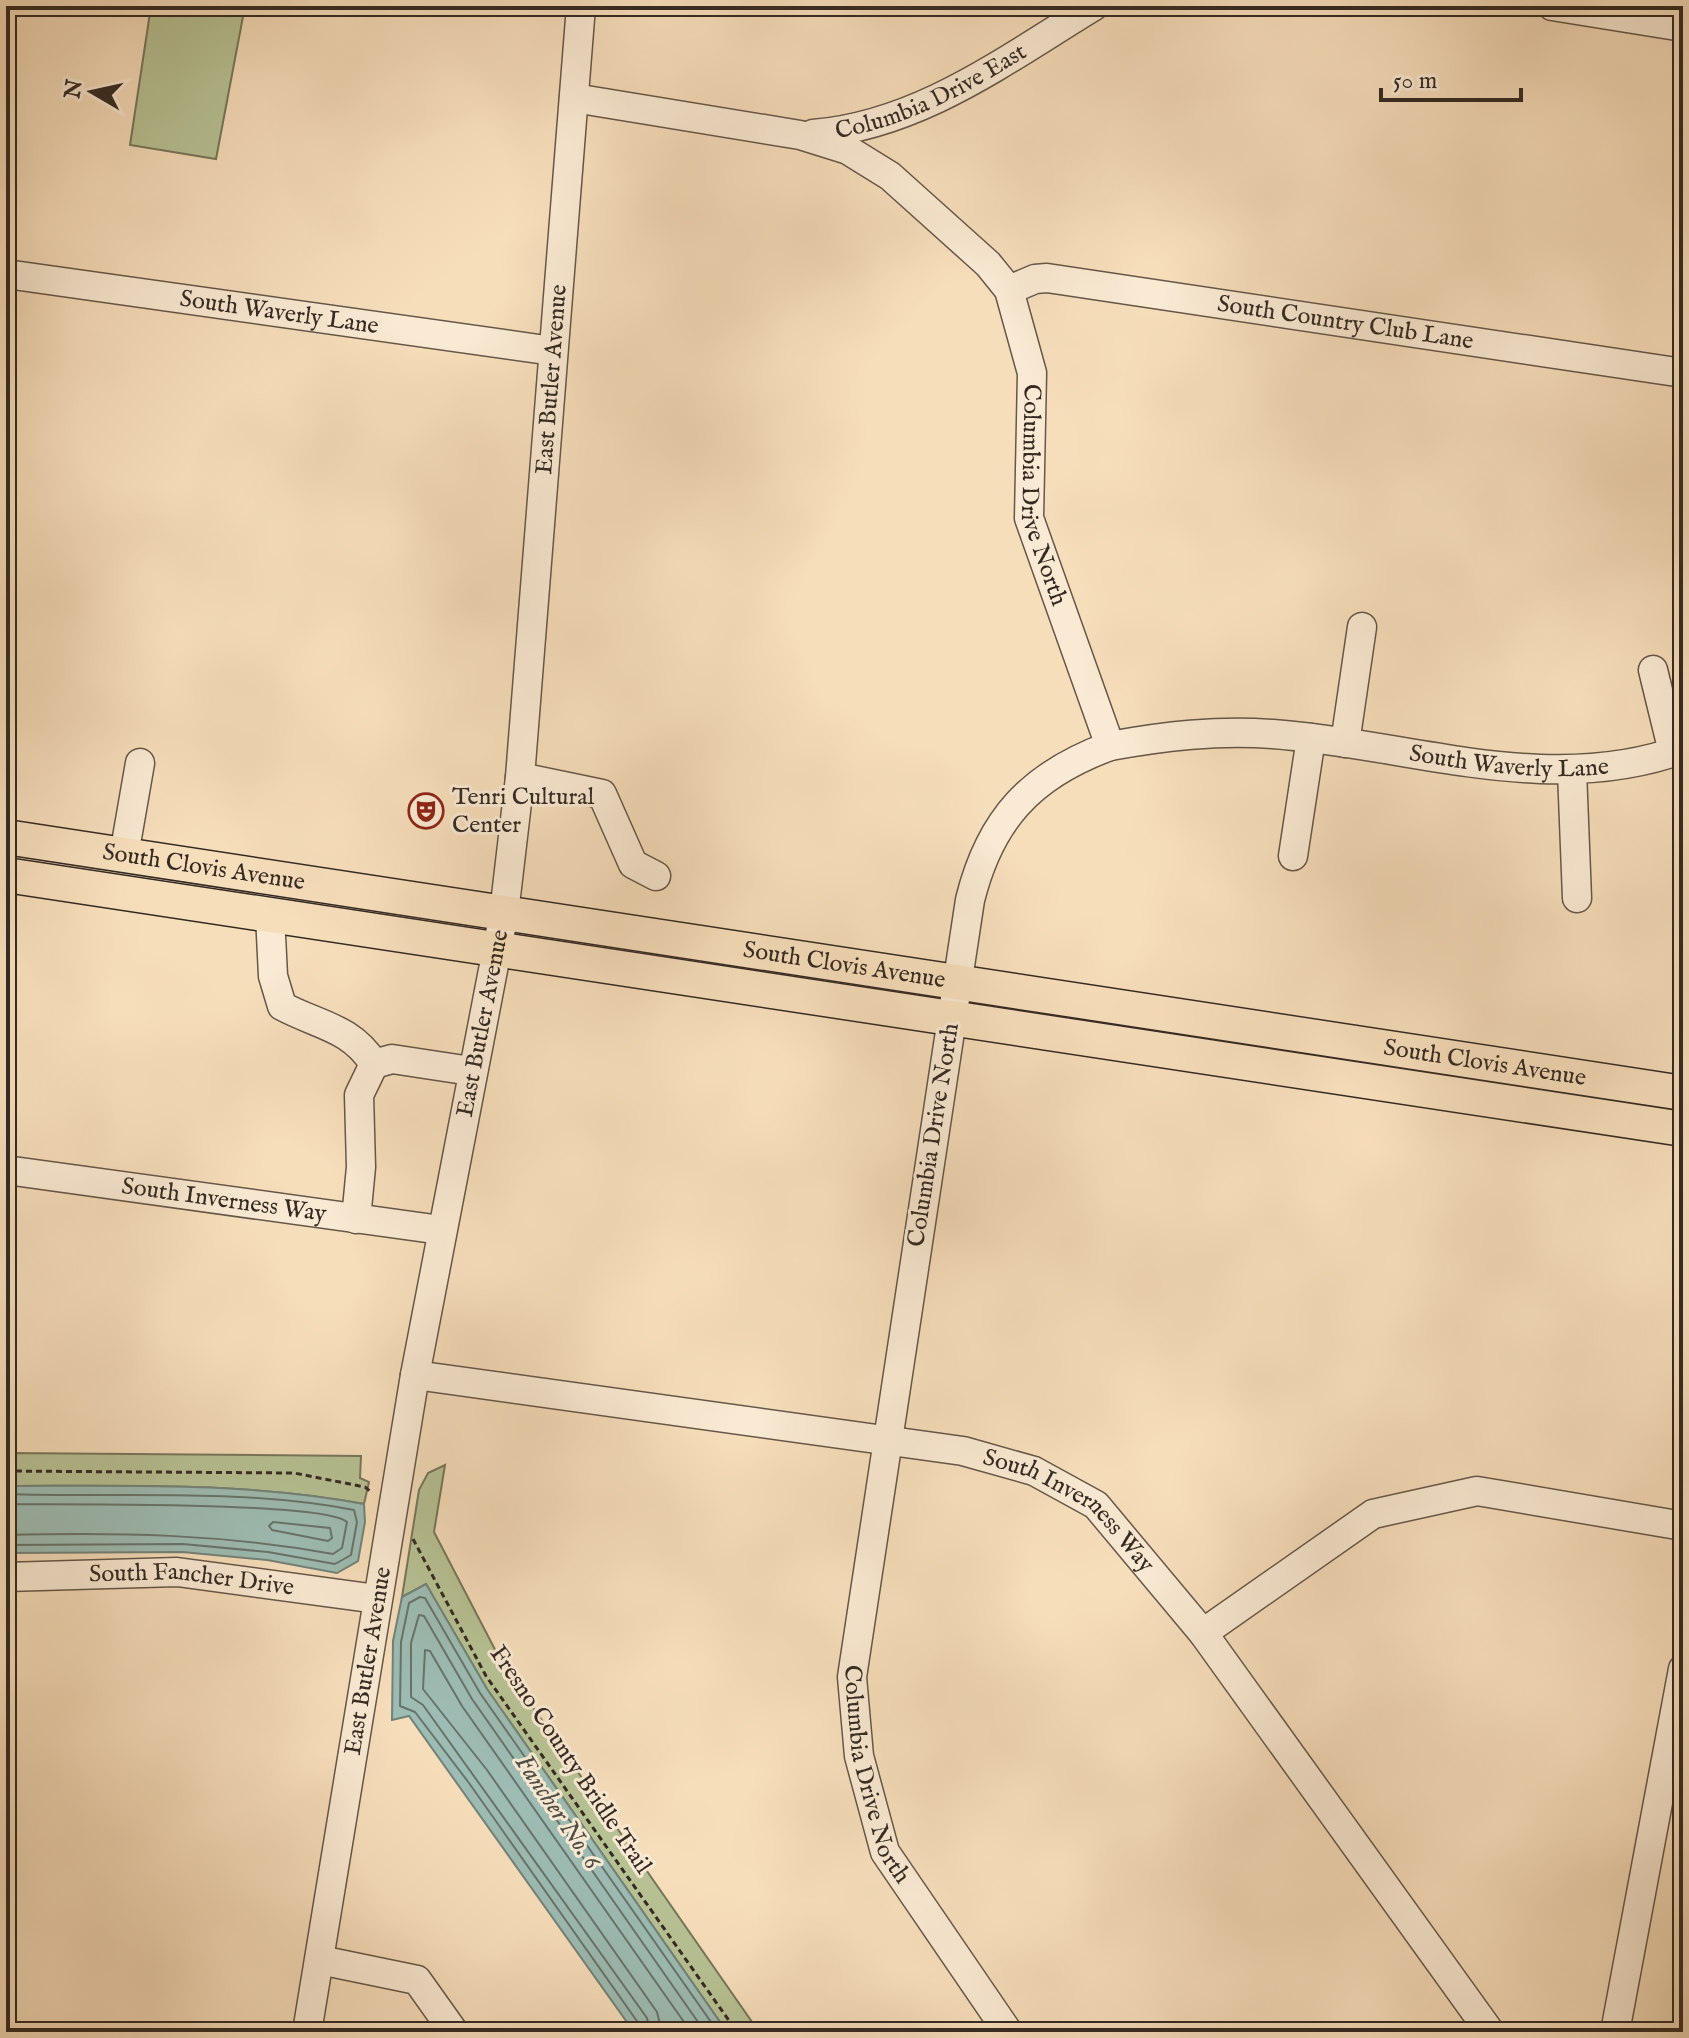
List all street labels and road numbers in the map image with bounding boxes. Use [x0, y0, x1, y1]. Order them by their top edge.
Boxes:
street label: Columbia Drive East [833, 37, 1032, 147]
street label: South Waverly Lane [178, 283, 381, 342]
street label: East Butler Avenue [528, 283, 574, 476]
street label: South Country Club Lane [1215, 288, 1476, 357]
street label: Columbia Drive North [1013, 384, 1075, 610]
street label: South Waverly Lane [1407, 738, 1610, 785]
street label: South Clovis Avenue [100, 836, 307, 898]
street label: East Butler Avenue [450, 927, 516, 1120]
street label: South Clovis Avenue [741, 934, 948, 996]
street label: Columbia Drive North [901, 1021, 967, 1249]
street label: South Clovis Avenue [1382, 1032, 1588, 1093]
street label: South Inverness Way [120, 1171, 328, 1230]
street label: South Inverness Way [980, 1442, 1162, 1579]
street label: South Fancher Drive [89, 1556, 296, 1603]
street label: East Butler Avenue [337, 1564, 399, 1757]
street label: Fresno County Bridle Trail [482, 1640, 658, 1880]
street label: Columbia Drive North [836, 1662, 918, 1890]

